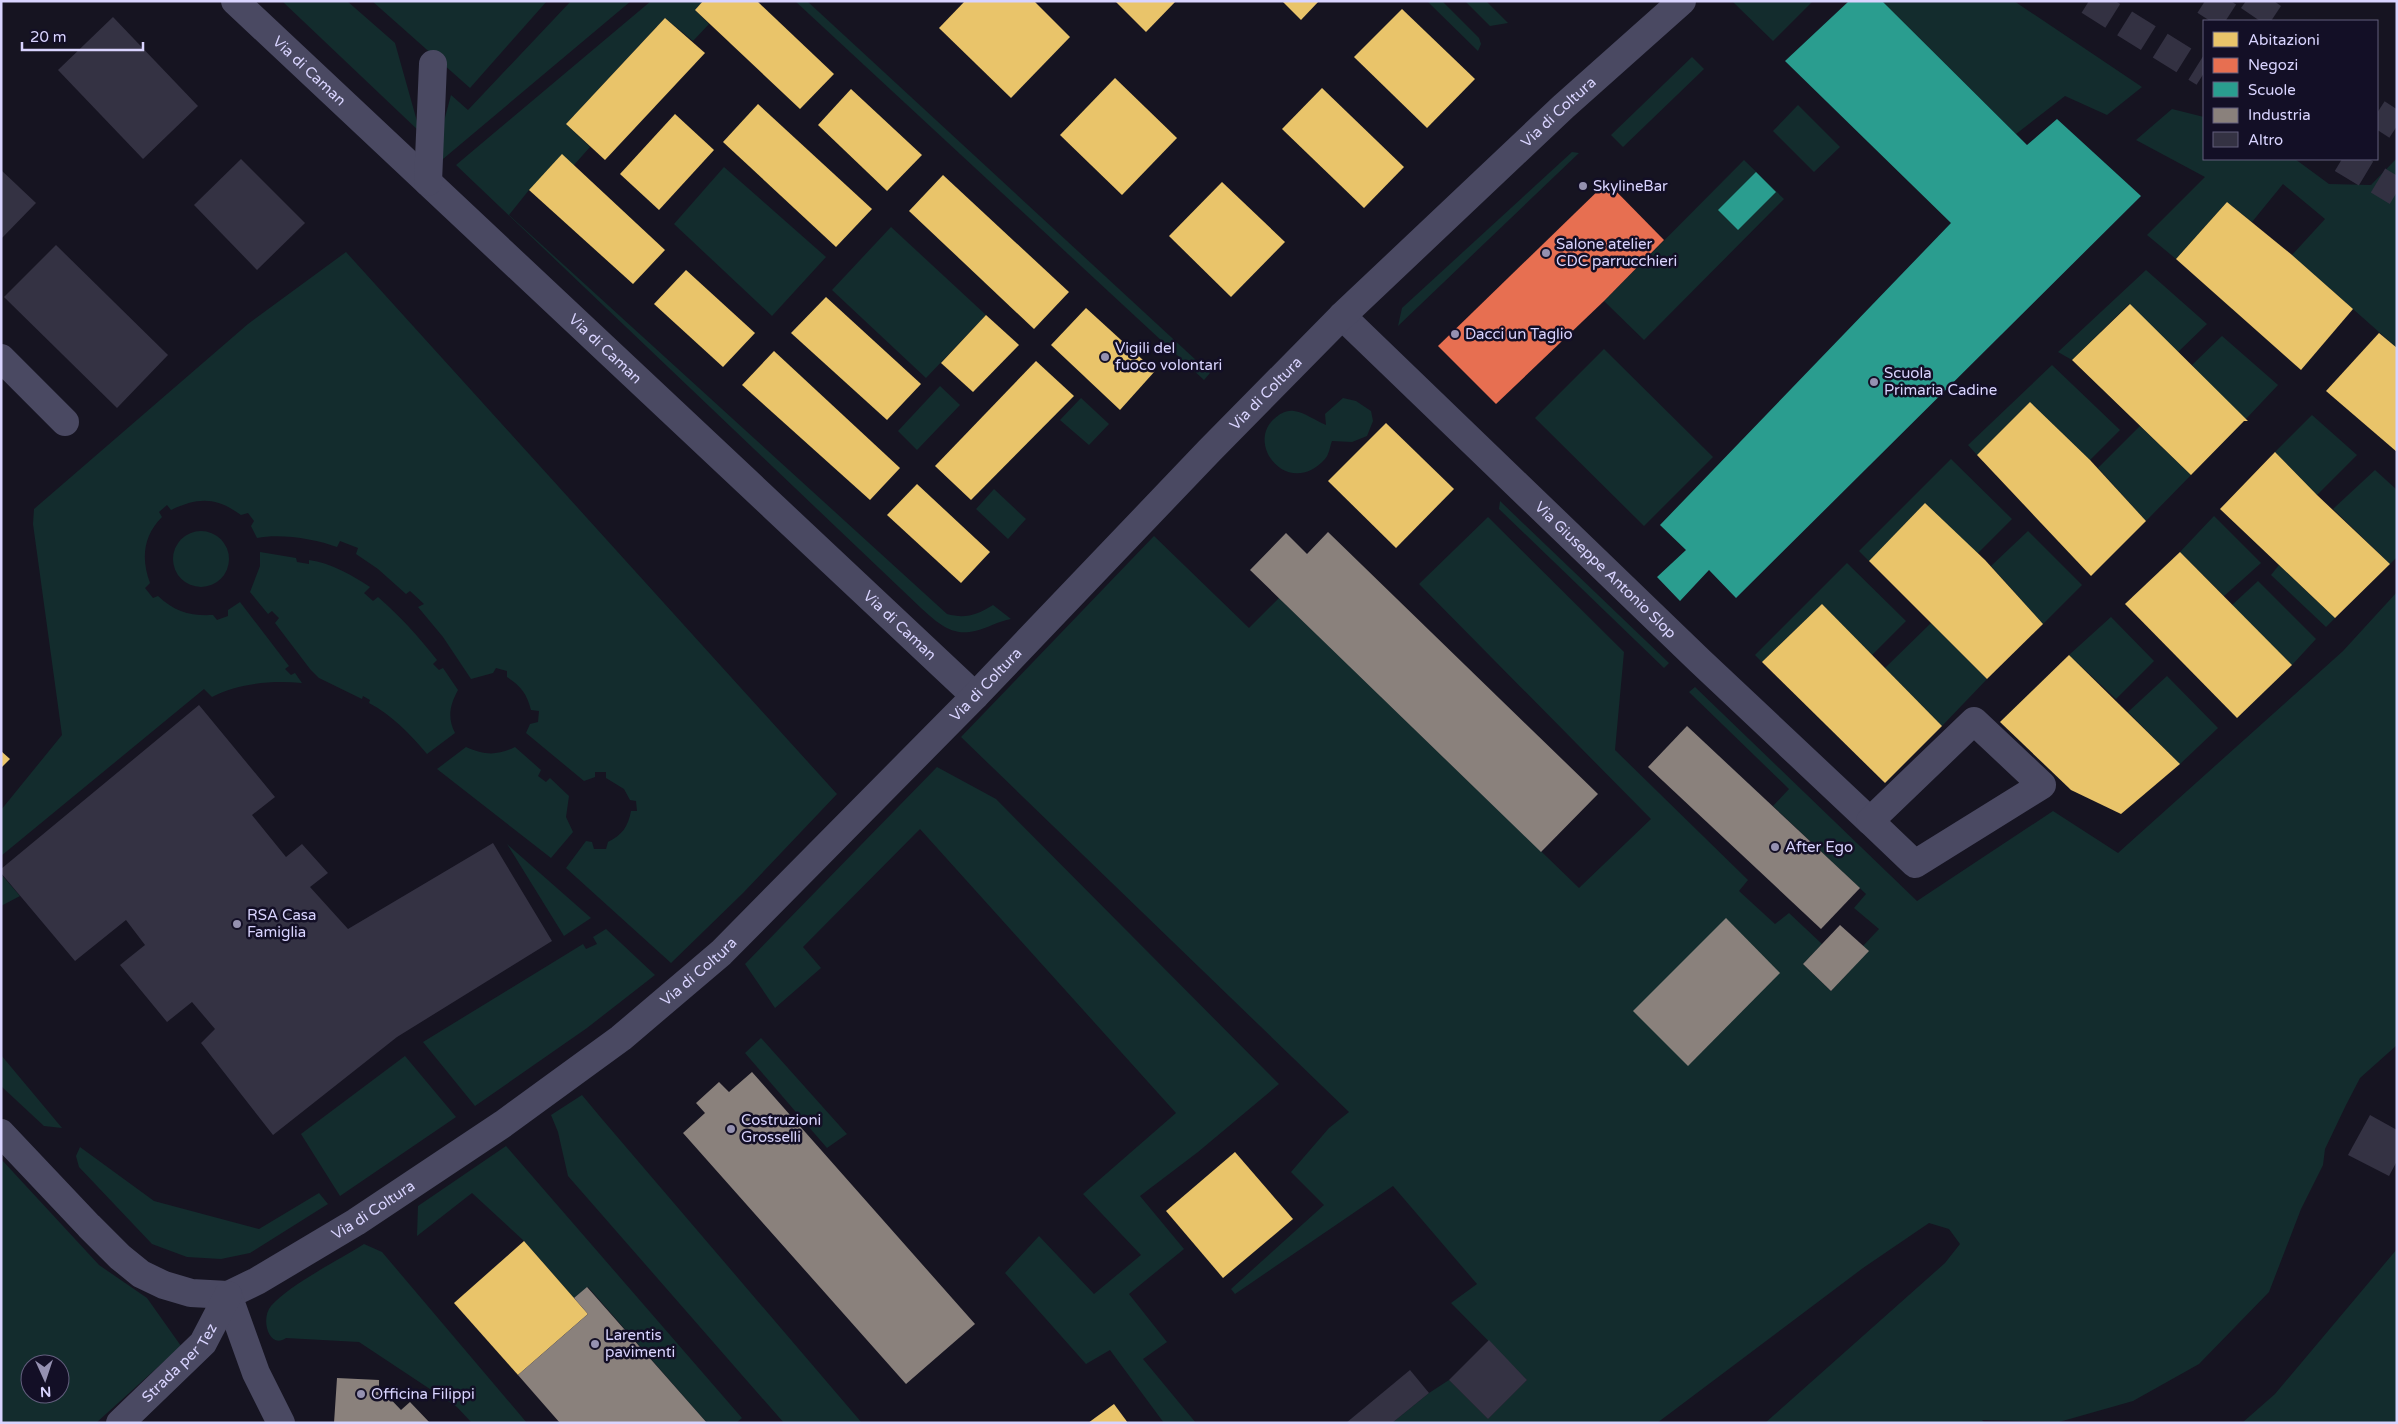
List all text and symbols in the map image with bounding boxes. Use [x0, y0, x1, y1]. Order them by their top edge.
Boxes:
scale bar [22, 20, 144, 52]
legend [2203, 20, 2378, 160]
text: 20 m [30, 28, 67, 46]
text: Abitazioni [2248, 31, 2320, 49]
street label: Via di Caman [269, 32, 350, 109]
text: Negozi [2248, 56, 2298, 74]
street label: Via di Coltura [1517, 73, 1600, 151]
text: Scuole [2248, 81, 2296, 99]
text: Industria [2248, 106, 2311, 124]
text: Altro [2248, 131, 2283, 149]
place label: SkylineBar [1593, 177, 1668, 195]
marker: SkylineBar [1577, 180, 1589, 192]
place label: Salone atelier CDC parrucchieri [1556, 235, 1677, 270]
marker: Salone atelier CDC parrucchieri [1540, 247, 1552, 259]
street label: Via di Caman [565, 310, 646, 387]
place label: Dacci un Taglio [1465, 325, 1573, 343]
marker: Dacci un Taglio [1449, 328, 1461, 340]
place label: Vigili del fuoco volontari [1115, 339, 1222, 374]
marker: Vigili del fuoco volontari [1099, 351, 1111, 363]
street label: Via di Coltura [1226, 353, 1306, 434]
place label: Scuola Primaria Cadine [1884, 364, 1997, 399]
marker: Scuola Primaria Cadine [1868, 376, 1880, 388]
street label: Via Giuseppe Antonio Slop [1531, 498, 1680, 642]
street label: Via di Caman [859, 587, 940, 664]
street label: Via di Coltura [946, 644, 1025, 725]
place label: After Ego [1785, 838, 1853, 856]
marker: After Ego [1769, 841, 1781, 853]
place label: RSA Casa Famiglia [247, 906, 317, 941]
marker: RSA Casa Famiglia [231, 918, 243, 930]
street label: Via di Coltura [657, 933, 741, 1010]
place label: Costruzioni Grosselli [741, 1111, 821, 1146]
marker: Costruzioni Grosselli [725, 1123, 737, 1135]
street label: Via di Coltura [328, 1176, 418, 1243]
street label: Strada per Tez [138, 1320, 221, 1406]
place label: Larentis pavimenti [605, 1326, 675, 1361]
marker: Larentis pavimenti [589, 1338, 601, 1350]
north arrow [20, 1354, 70, 1404]
text: N [40, 1383, 52, 1400]
place label: Officina Filippi [371, 1385, 475, 1403]
marker: Officina Filippi [355, 1388, 367, 1400]

